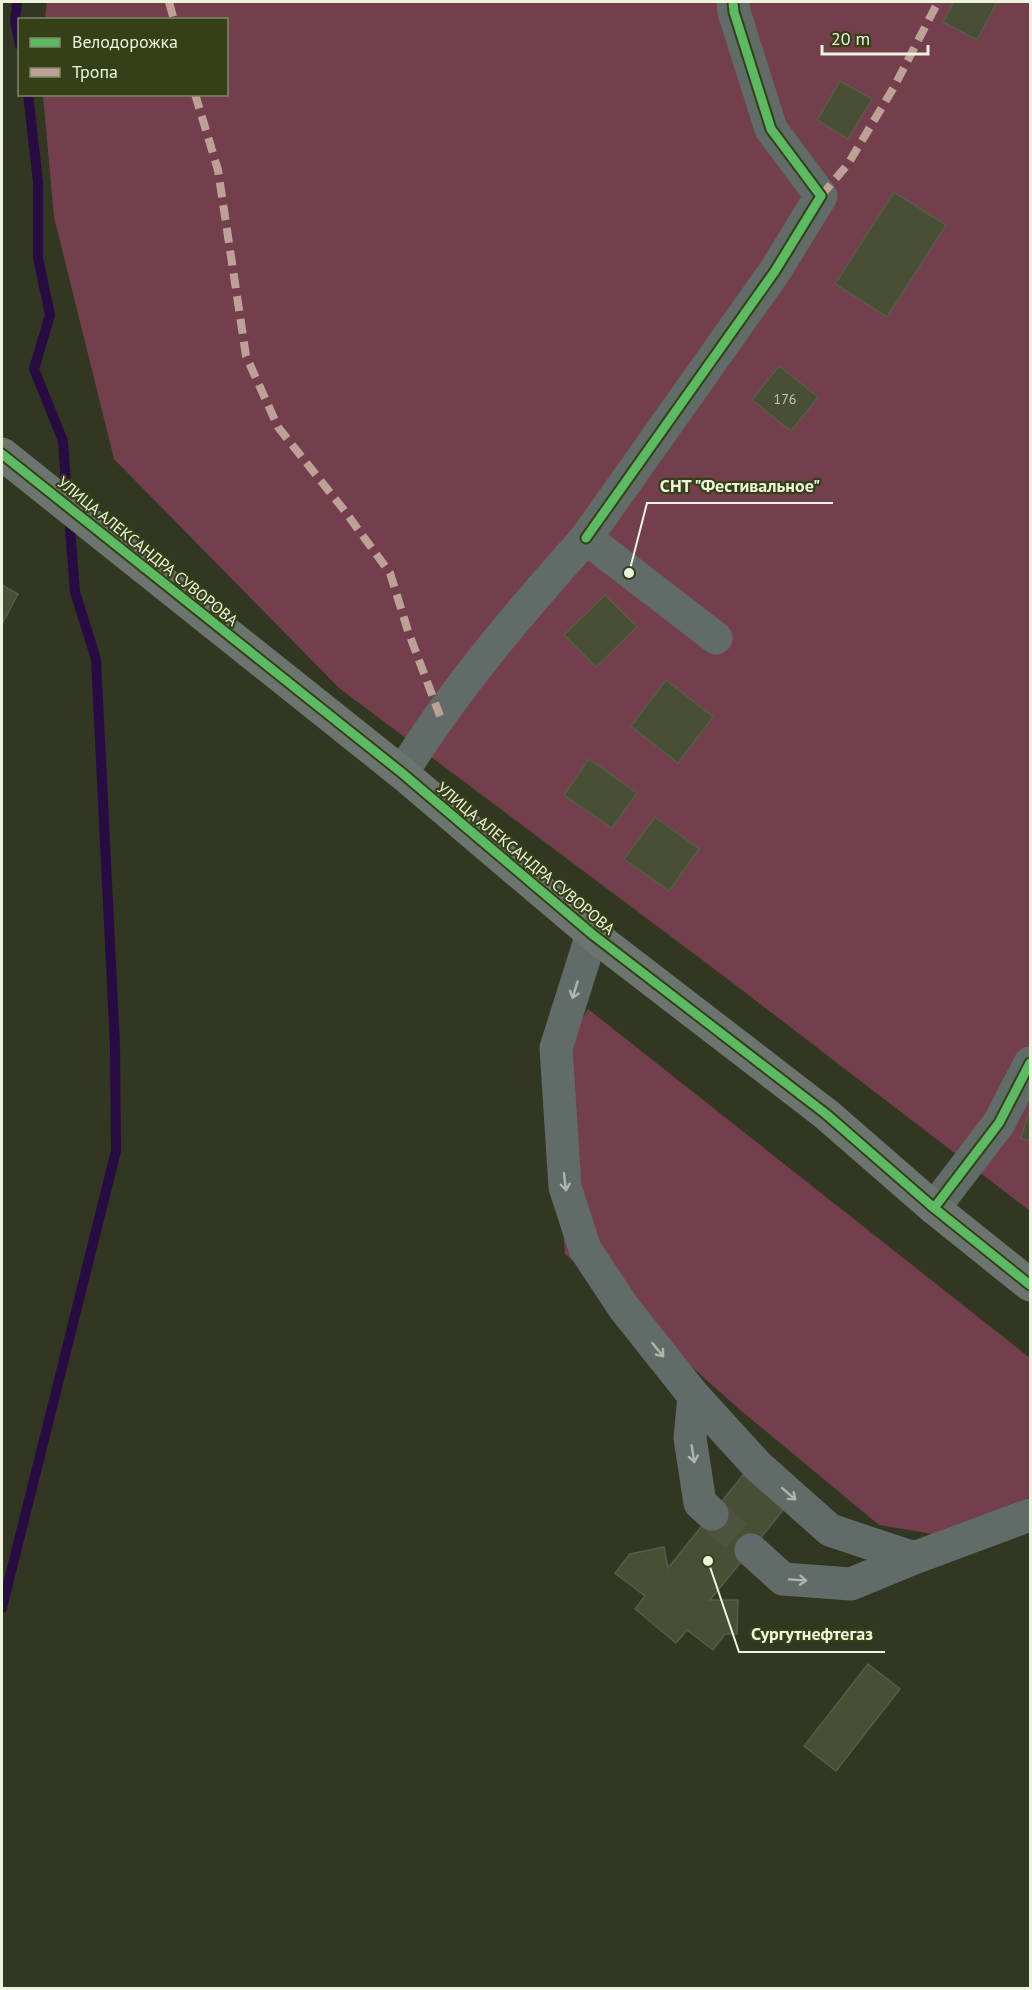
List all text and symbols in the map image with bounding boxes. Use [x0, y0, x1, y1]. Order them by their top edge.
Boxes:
legend [18, 18, 228, 96]
scale bar [822, 18, 928, 56]
text: 20 m [831, 27, 870, 50]
text: Велодорожка [72, 30, 178, 53]
text: Тропа [72, 60, 118, 83]
house number: 176 [774, 390, 796, 408]
callout: СНТ "Фестивальное" [647, 467, 833, 503]
street label: УЛИЦА АЛЕКСАНДРА СУВОРОВА [54, 472, 243, 630]
text: СНТ "Фестивальное" [660, 474, 820, 497]
street label: УЛИЦА АЛЕКСАНДРА СУВОРОВА [433, 778, 620, 939]
one-way arrow [569, 980, 580, 999]
one-way arrow [560, 1171, 571, 1191]
one-way arrow [651, 1342, 664, 1358]
one-way arrow [687, 1443, 698, 1463]
one-way arrow [781, 1487, 796, 1501]
one-way arrow [788, 1575, 808, 1586]
callout: Сургутнефтегаз [739, 1616, 885, 1652]
text: Сургутнефтегаз [751, 1622, 873, 1645]

